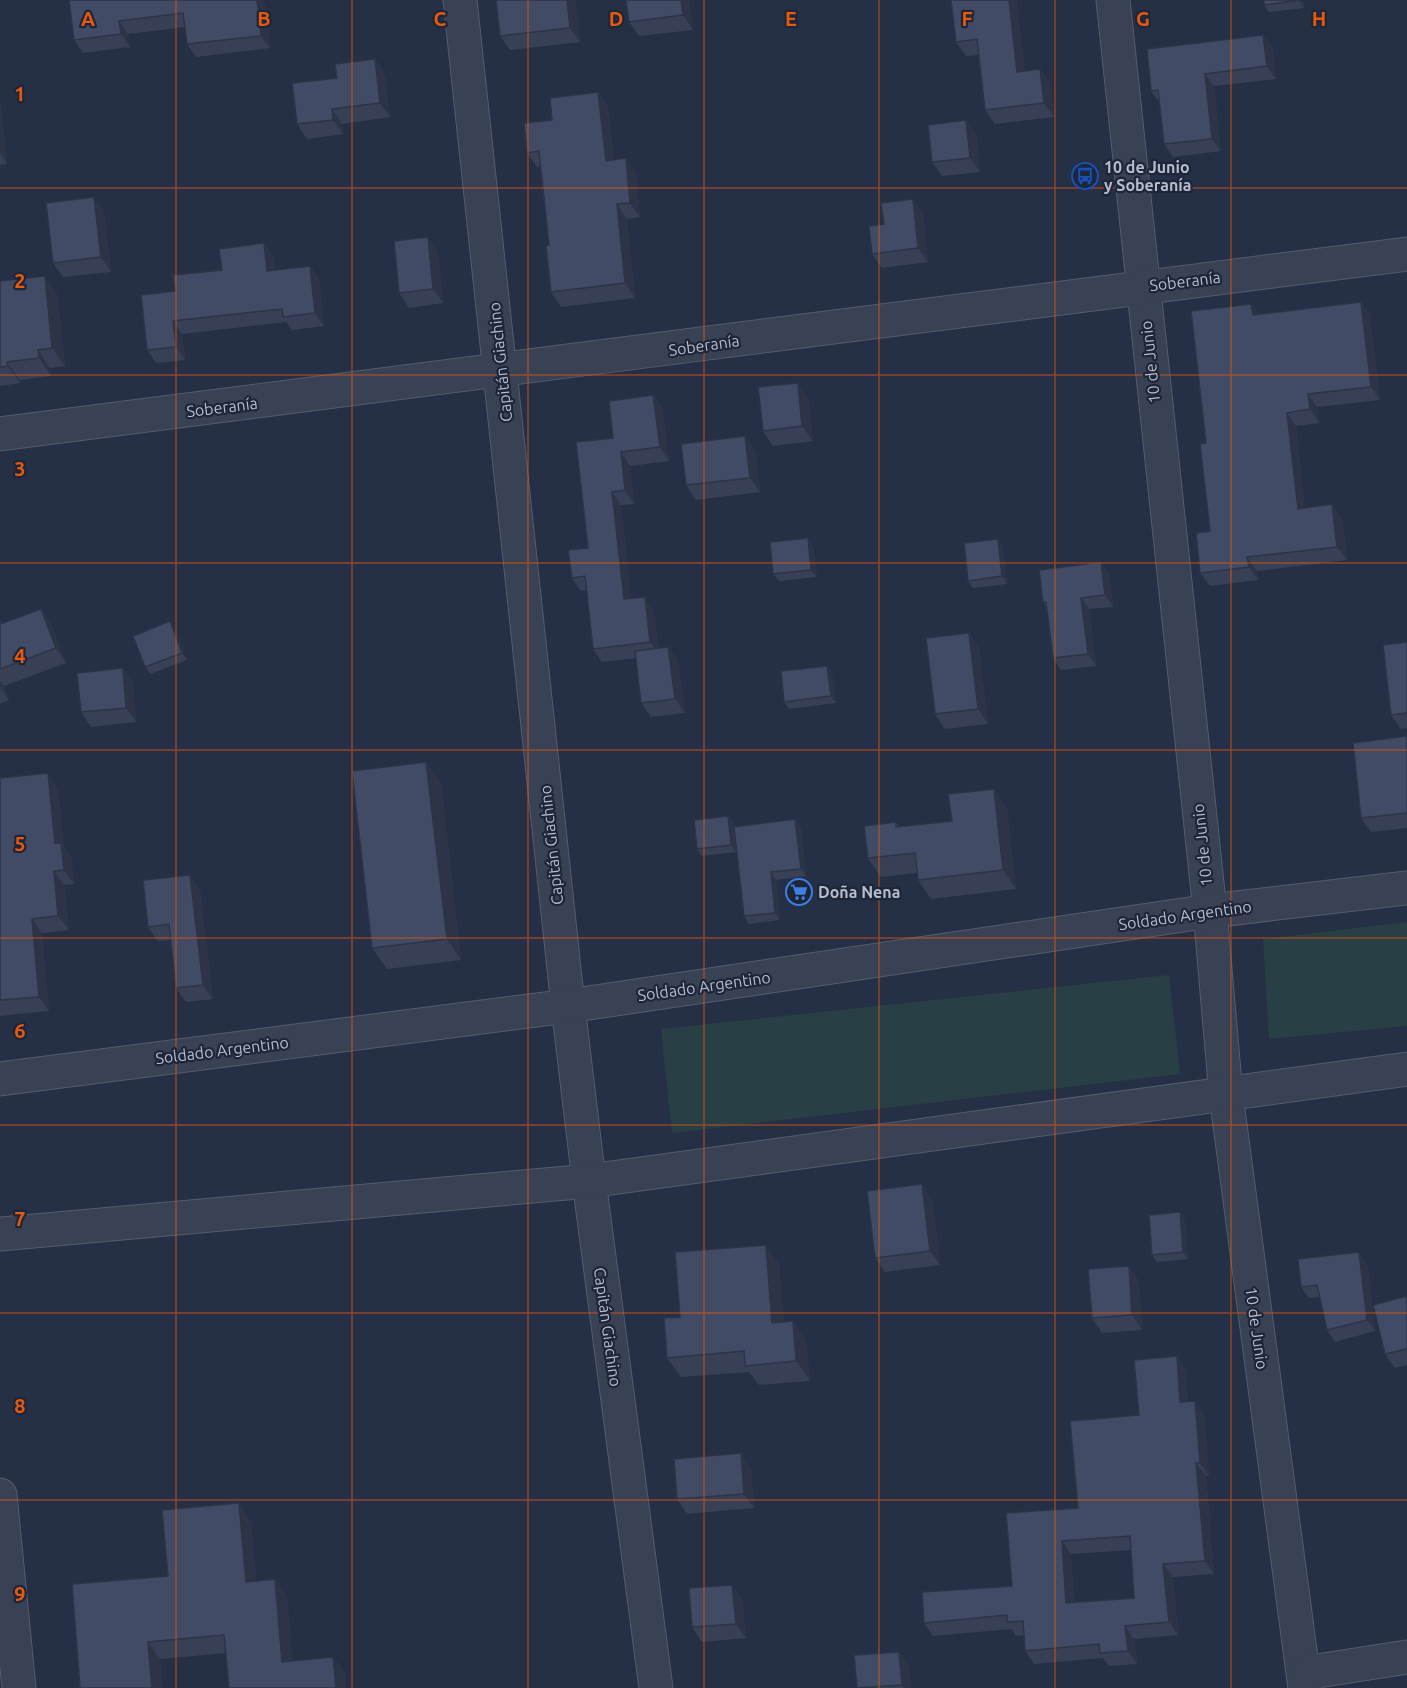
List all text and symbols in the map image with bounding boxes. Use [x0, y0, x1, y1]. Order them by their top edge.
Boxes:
text: A [81, 7, 95, 30]
text: B [257, 7, 271, 30]
text: C [434, 7, 447, 30]
text: D [609, 7, 623, 30]
text: E [785, 7, 797, 30]
text: F [961, 7, 973, 30]
text: G [1136, 7, 1150, 30]
text: H [1312, 7, 1326, 30]
text: 1 [14, 82, 26, 105]
place label: 10 de Junio y Soberanía [1104, 158, 1191, 194]
bus stop icon: 10 de Junio y Soberanía [1070, 161, 1100, 191]
street label: Soberanía [1148, 268, 1222, 294]
text: 2 [14, 269, 26, 292]
street label: Capitán Giachino [485, 301, 515, 423]
street label: 10 de Junio [1137, 320, 1163, 404]
street label: Soberanía [667, 331, 741, 359]
street label: Soberanía [185, 394, 259, 420]
text: 3 [14, 457, 26, 480]
text: 4 [14, 644, 26, 667]
street label: Capitán Giachino [536, 784, 566, 906]
street label: 10 de Junio [1189, 803, 1215, 887]
text: 5 [14, 832, 26, 855]
supermarket icon: Doña Nena [784, 877, 814, 907]
place label: Doña Nena [818, 883, 900, 901]
street label: Soldado Argentino [1117, 897, 1253, 933]
street label: Soldado Argentino [636, 968, 772, 1004]
text: 6 [14, 1019, 26, 1042]
street label: Soldado Argentino [154, 1033, 290, 1067]
text: 7 [14, 1207, 26, 1230]
street label: Capitán Giachino [591, 1266, 625, 1388]
street label: 10 de Junio [1242, 1286, 1272, 1370]
text: 8 [14, 1394, 26, 1417]
text: 9 [14, 1582, 26, 1605]

